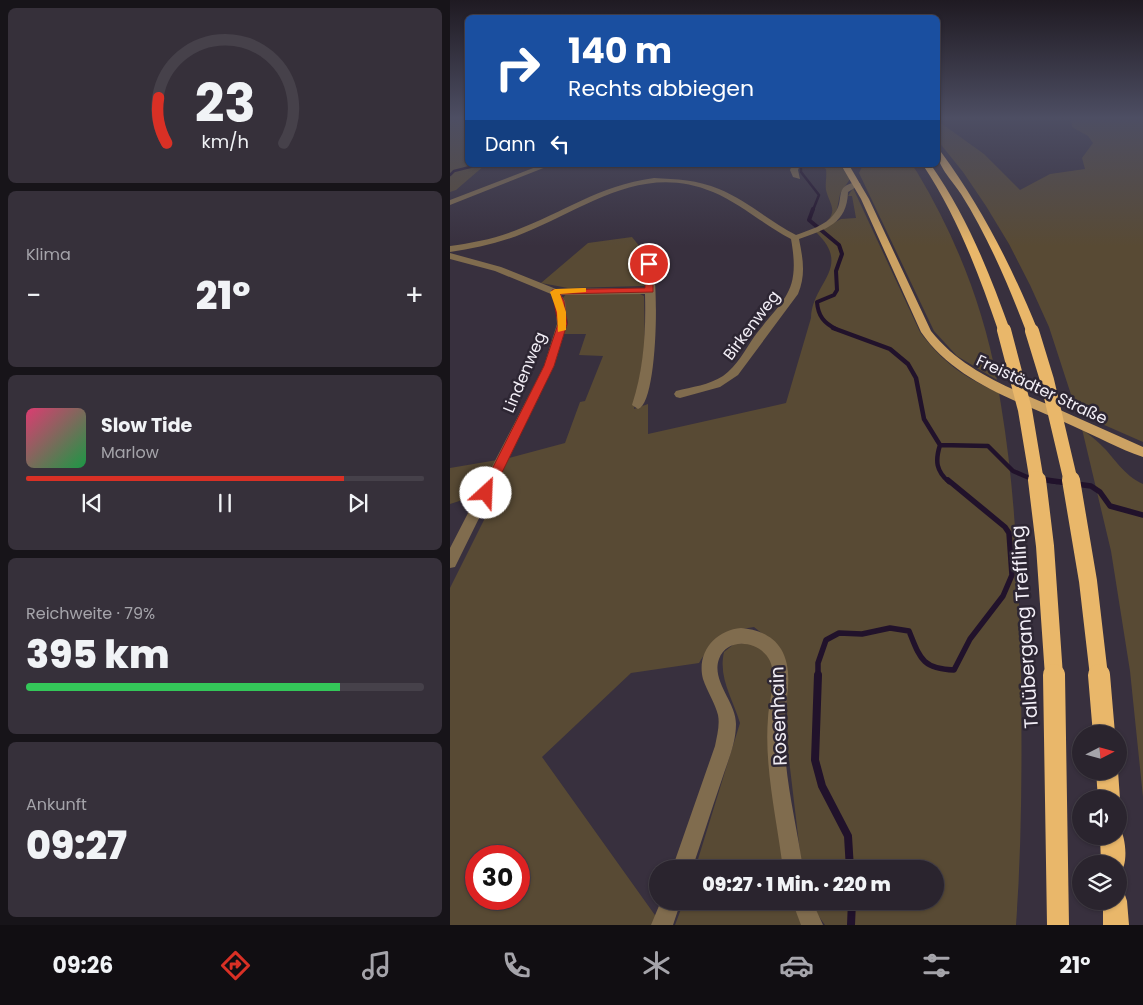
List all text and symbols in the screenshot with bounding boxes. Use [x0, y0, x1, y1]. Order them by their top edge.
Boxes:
text: 140 m [568, 26, 672, 75]
icon: right [485, 35, 550, 100]
text: 23 [194, 67, 256, 140]
text: Rechts abbiegen [568, 73, 754, 104]
text: km/h [201, 129, 249, 154]
icon: left [546, 130, 574, 158]
text: Dann [485, 131, 536, 158]
text: Klima [26, 243, 71, 266]
pin [628, 243, 670, 285]
icon: arrive [635, 250, 663, 278]
text: 21° [196, 269, 250, 322]
text: − [26, 276, 41, 315]
text: + [405, 276, 424, 315]
street label: Birkenweg [718, 286, 785, 365]
street label: Lindenweg [497, 328, 552, 416]
street label: Freistädter Straße [972, 349, 1111, 430]
text: Slow Tide [101, 412, 192, 439]
text: Marlow [101, 441, 159, 464]
position arrow [459, 466, 511, 518]
icon: previous [78, 489, 106, 517]
icon: pause [211, 489, 239, 517]
icon: next [344, 489, 372, 517]
street label: Talübergang Treffling [1004, 525, 1045, 729]
text: Reichweite · 79% [26, 602, 155, 625]
text: 395 km [26, 628, 170, 681]
street label: Rosenhain [763, 666, 794, 766]
north arrow [1072, 725, 1128, 780]
map controls [1072, 725, 1127, 910]
button: sound [1072, 790, 1127, 845]
text: Ankunft [26, 793, 87, 816]
text: 09:27 [26, 819, 127, 872]
speed limit sign: 30 [465, 845, 530, 910]
button: layers [1072, 855, 1127, 910]
text: 09:27 · 1 Min. · 220 m [702, 871, 891, 898]
icon: directions [218, 948, 253, 983]
icon: music [359, 948, 394, 983]
icon: phone [499, 948, 534, 983]
icon: climate [639, 948, 674, 983]
icon: car [779, 948, 814, 983]
icon: filters [919, 948, 954, 983]
text: 09:26 [53, 950, 113, 981]
text: 21° [1059, 950, 1090, 981]

